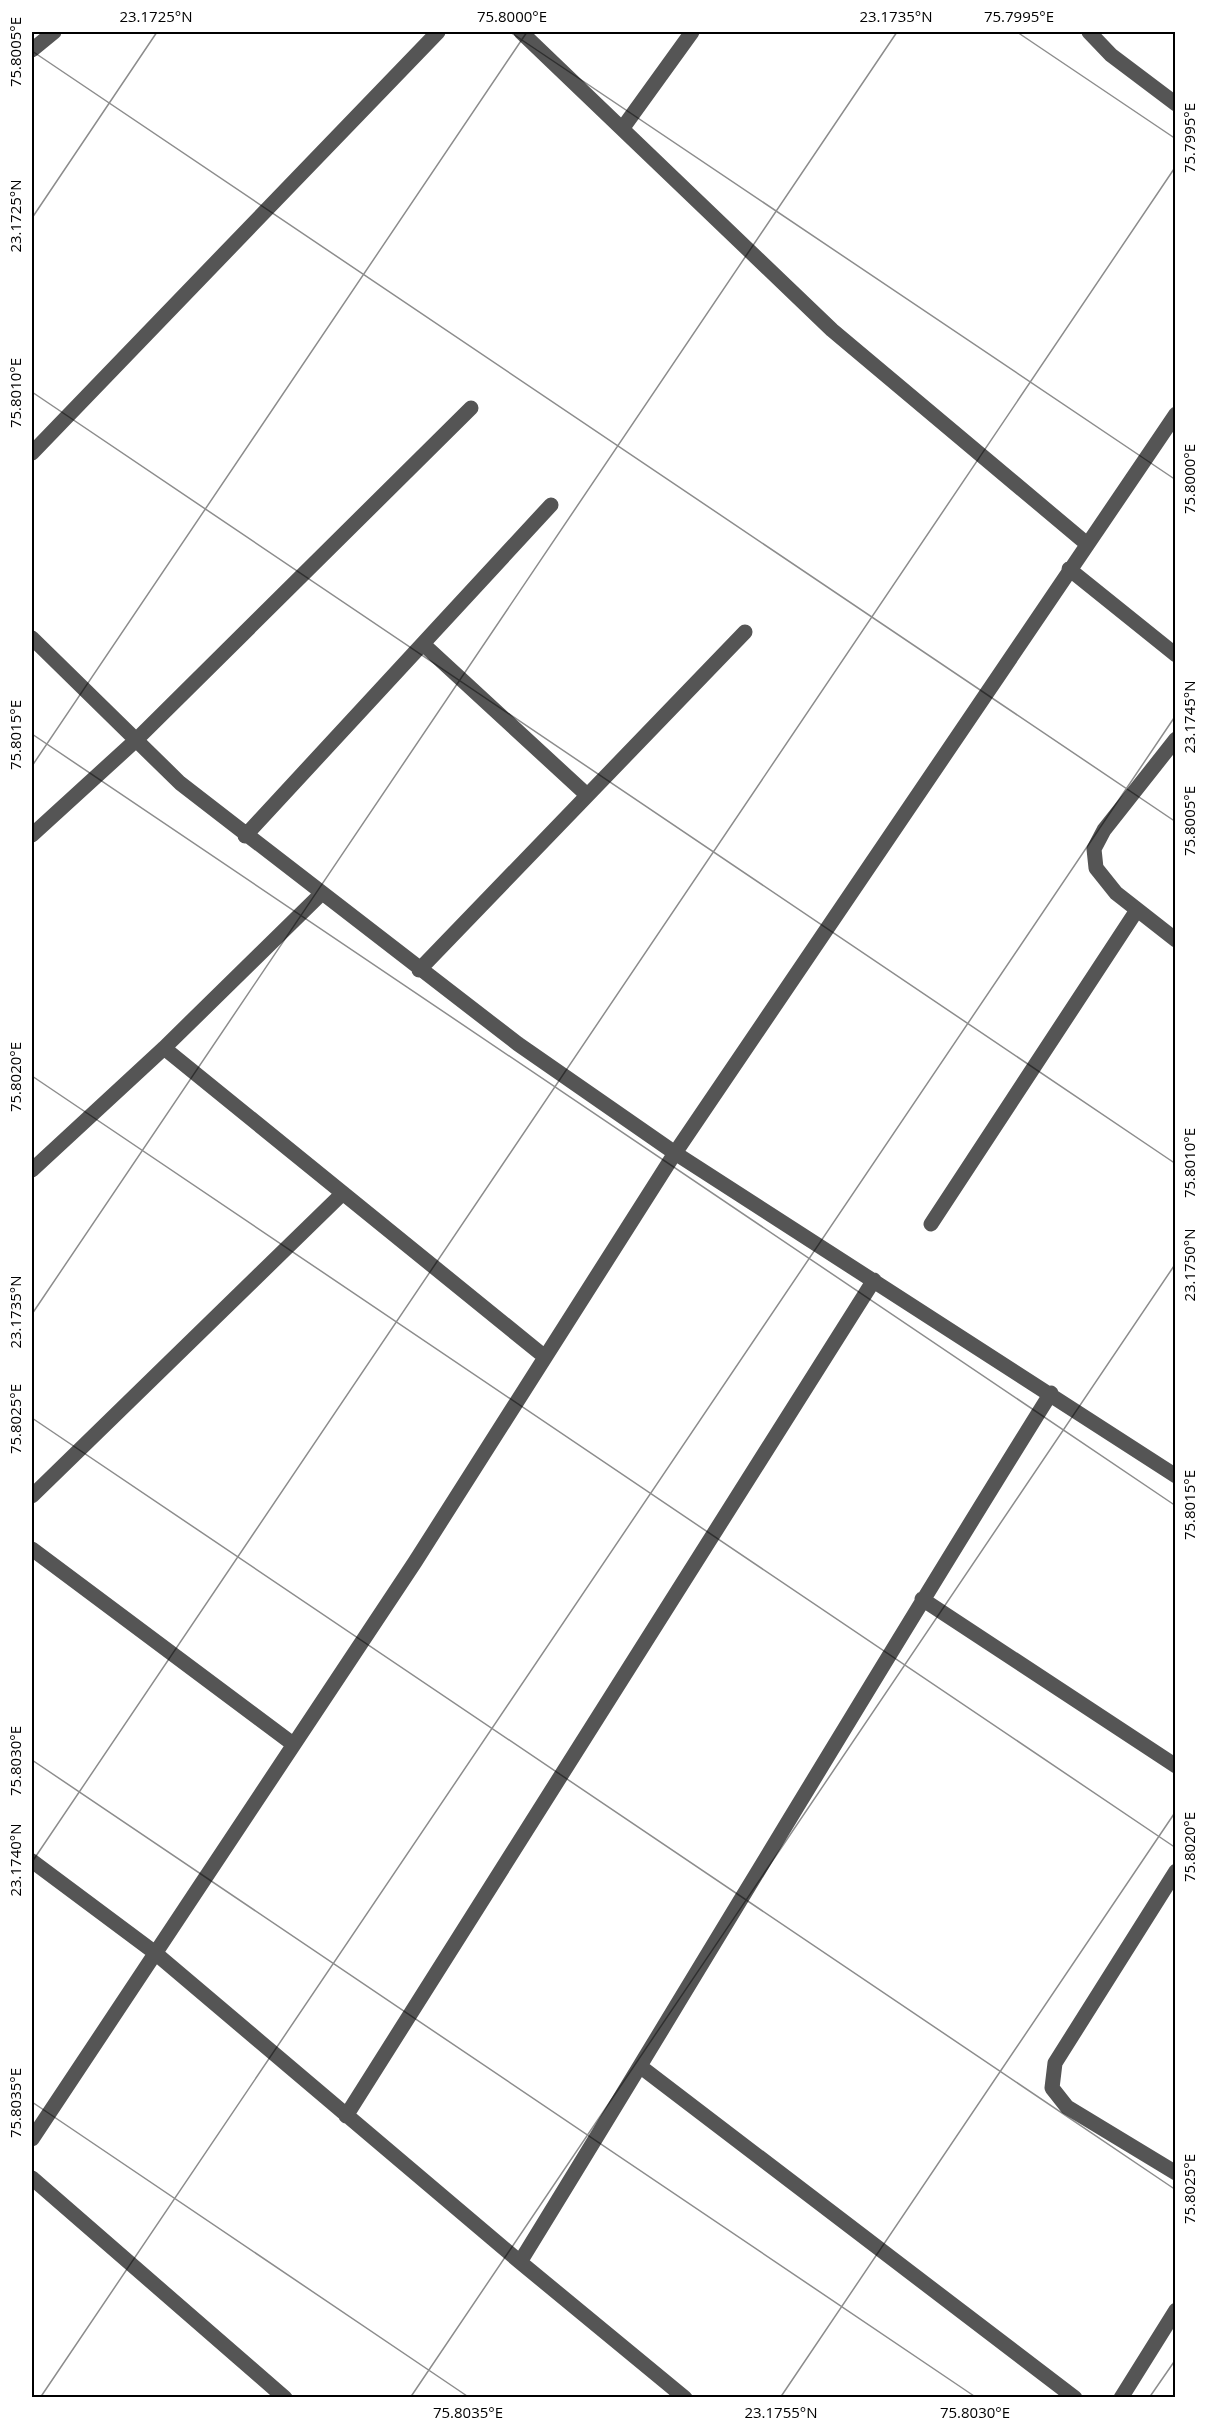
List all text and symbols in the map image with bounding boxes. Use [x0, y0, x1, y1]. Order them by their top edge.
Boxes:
text: 23.1725°N [119, 6, 193, 26]
text: 75.8000°E [477, 6, 547, 26]
text: 23.1735°N [859, 6, 933, 26]
text: 75.7995°E [984, 6, 1054, 26]
text: 75.8005°E [5, 17, 25, 87]
text: 75.7995°E [1179, 103, 1199, 173]
text: 23.1725°N [5, 179, 25, 253]
text: 75.8010°E [5, 358, 25, 428]
text: 75.8000°E [1179, 444, 1199, 514]
text: 23.1745°N [1179, 680, 1199, 754]
text: 75.8015°E [5, 700, 25, 770]
text: 75.8005°E [1179, 786, 1199, 856]
text: 75.8020°E [5, 1042, 25, 1112]
text: 75.8010°E [1179, 1128, 1199, 1198]
text: 23.1750°N [1179, 1228, 1199, 1302]
text: 23.1735°N [5, 1275, 25, 1349]
text: 75.8025°E [5, 1384, 25, 1454]
text: 75.8015°E [1179, 1470, 1199, 1540]
text: 75.8030°E [5, 1726, 25, 1796]
text: 75.8020°E [1179, 1812, 1199, 1882]
text: 23.1740°N [5, 1823, 25, 1897]
text: 75.8035°E [5, 2068, 25, 2138]
text: 75.8025°E [1179, 2154, 1199, 2224]
text: 75.8035°E [433, 2402, 503, 2422]
text: 23.1755°N [744, 2402, 818, 2422]
text: 75.8030°E [940, 2402, 1010, 2422]

